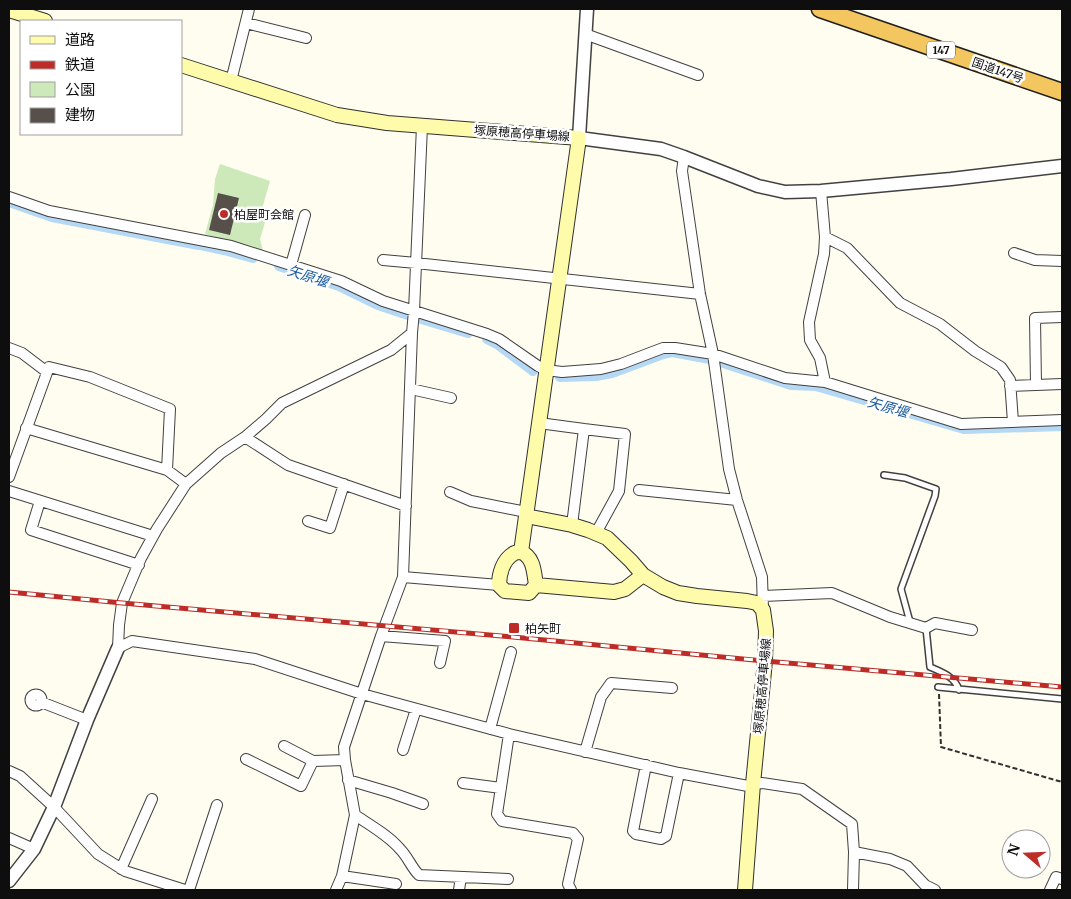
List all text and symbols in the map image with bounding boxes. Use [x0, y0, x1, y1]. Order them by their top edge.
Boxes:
legend [20, 20, 182, 135]
text: 道路 [65, 30, 95, 49]
road number: 147 [927, 42, 955, 58]
street label: 国道147号 [970, 54, 1026, 86]
text: 鉄道 [65, 55, 95, 74]
text: 公園 [65, 80, 95, 99]
text: 建物 [65, 105, 95, 124]
street label: 塚原穂高停車場線 [474, 122, 570, 144]
place label: 柏屋町会館 [234, 207, 294, 222]
marker: 柏屋町会館 [218, 208, 230, 220]
water label: 矢原堰 [285, 261, 334, 292]
water label: 矢原堰 [865, 393, 914, 422]
marker: 柏矢町 [507, 621, 521, 635]
place label: 柏矢町 [525, 621, 561, 636]
street label: 塚原穂高停車場線 [750, 638, 774, 734]
north arrow [1001, 829, 1051, 879]
text: N [1003, 842, 1024, 858]

